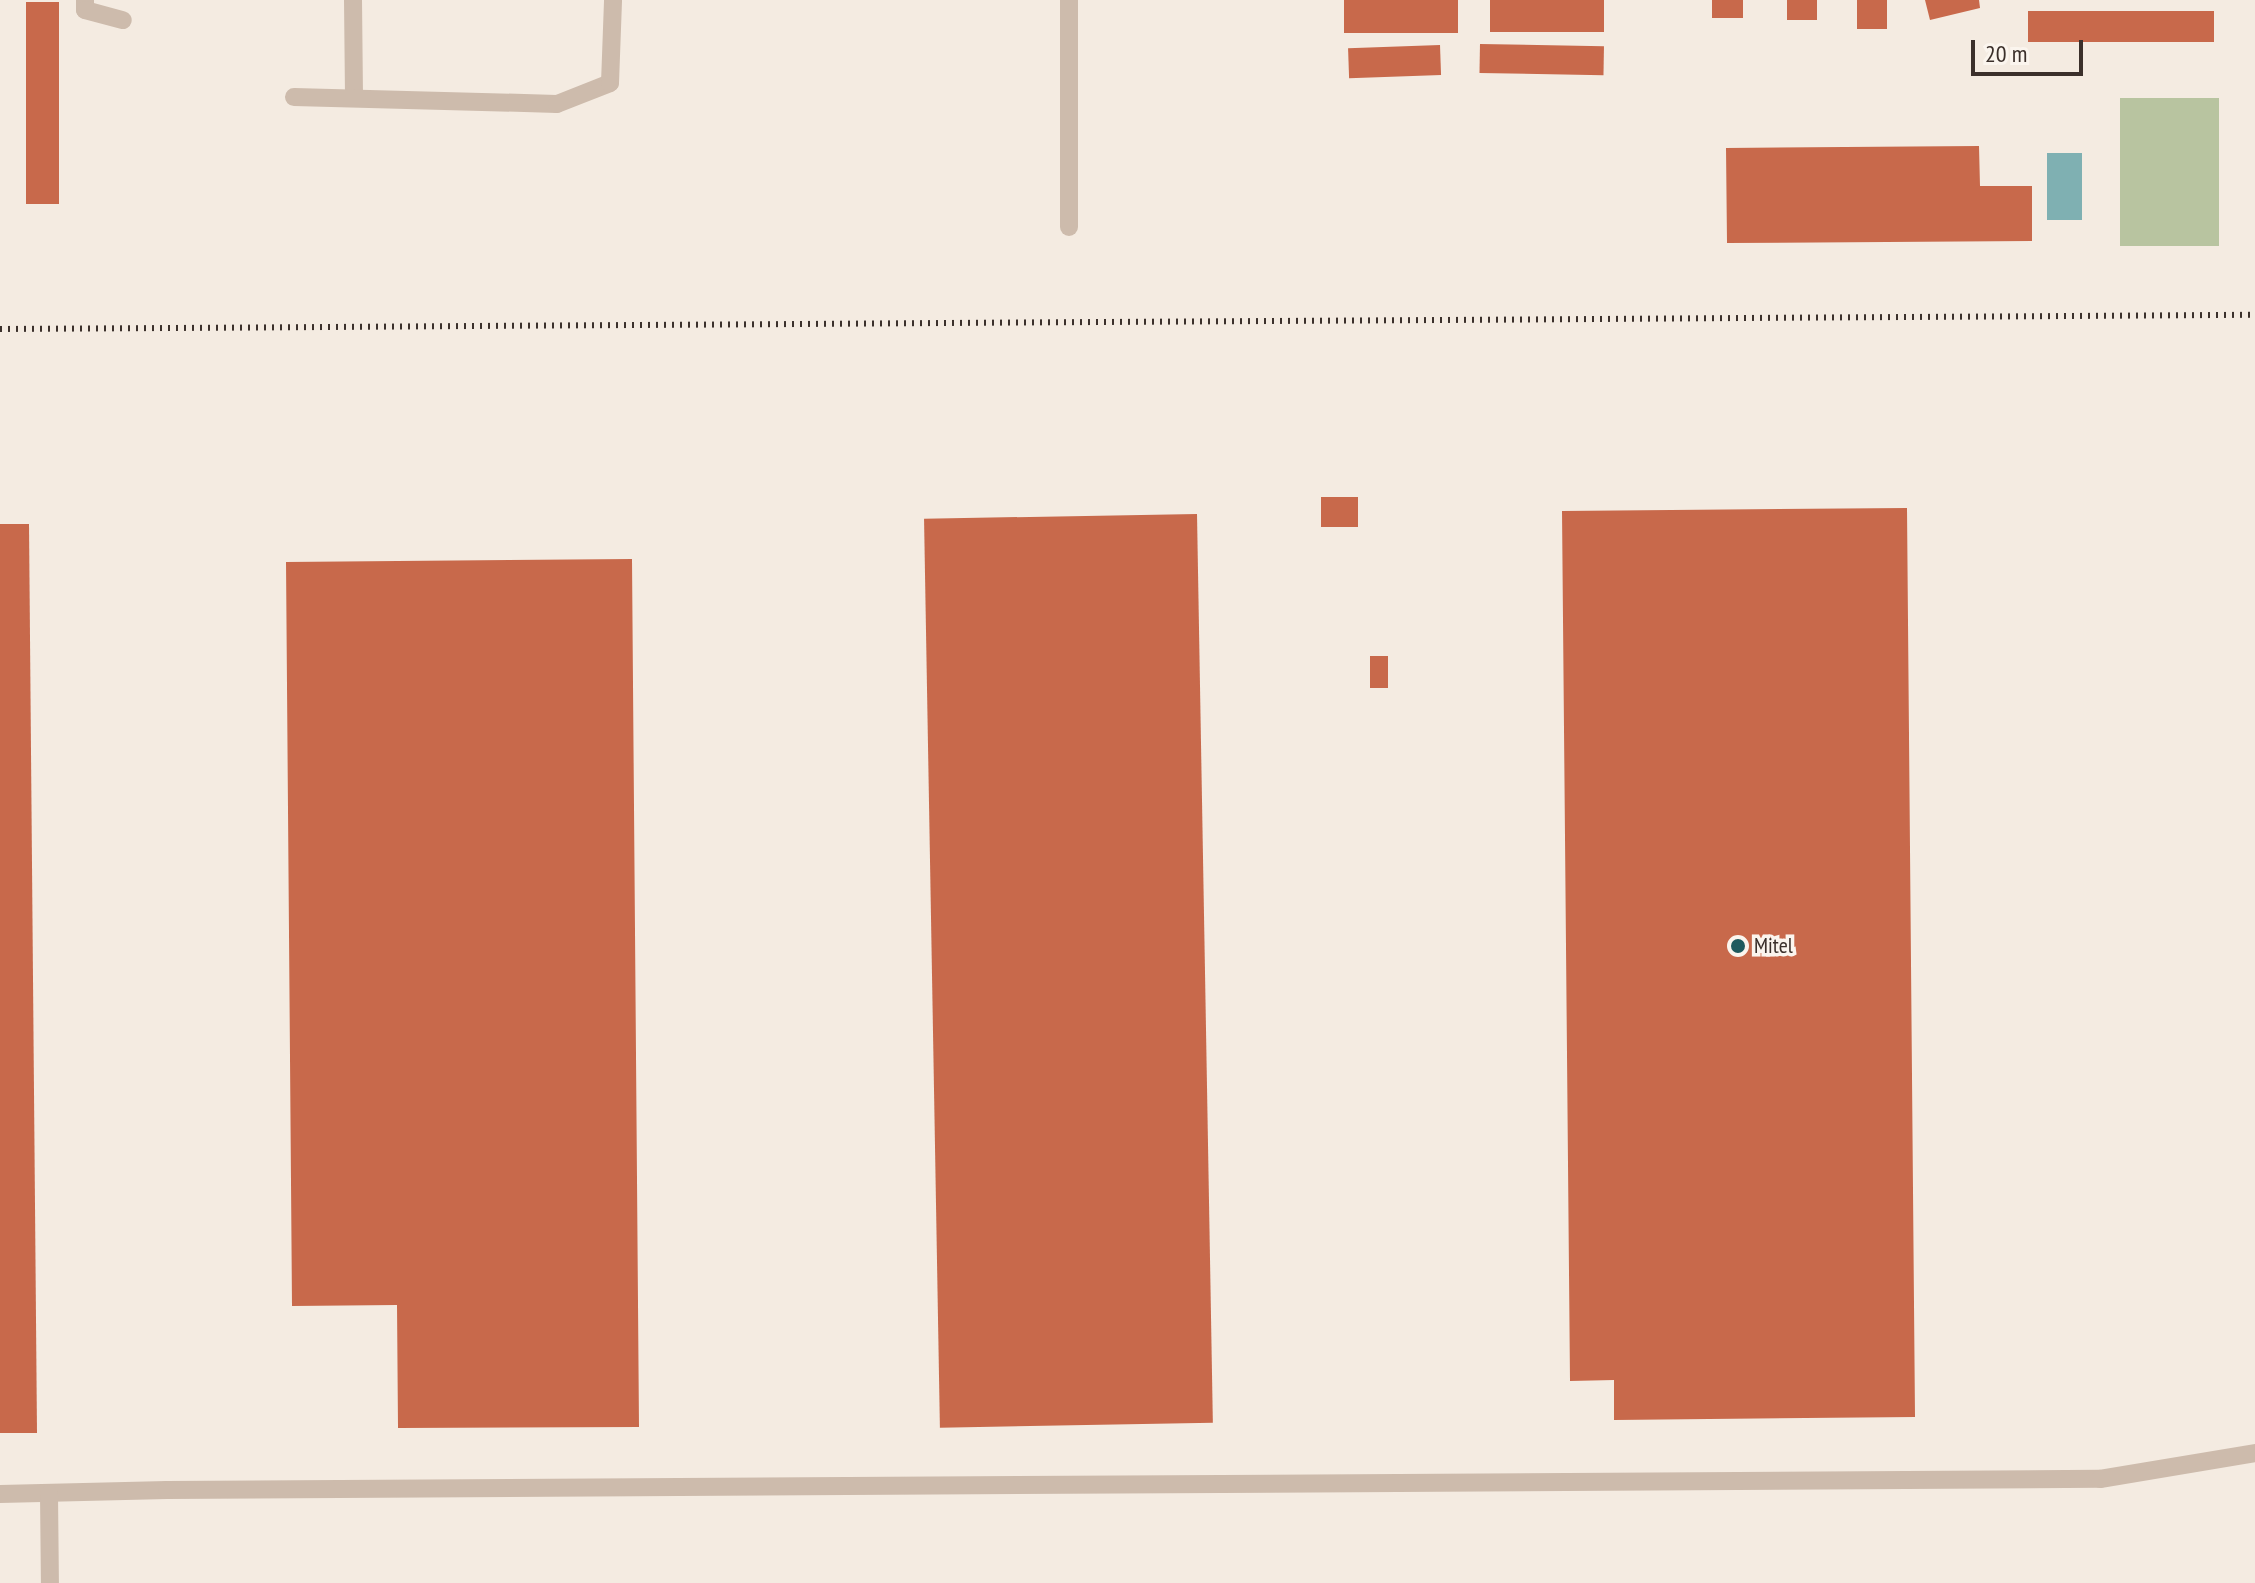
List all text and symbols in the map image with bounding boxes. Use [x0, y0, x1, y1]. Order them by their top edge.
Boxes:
scale bar [1975, 24, 2087, 74]
text: 20 m [1985, 38, 2027, 69]
place label: Mitel [1754, 933, 1793, 959]
marker: Mitel [1729, 937, 1747, 955]

